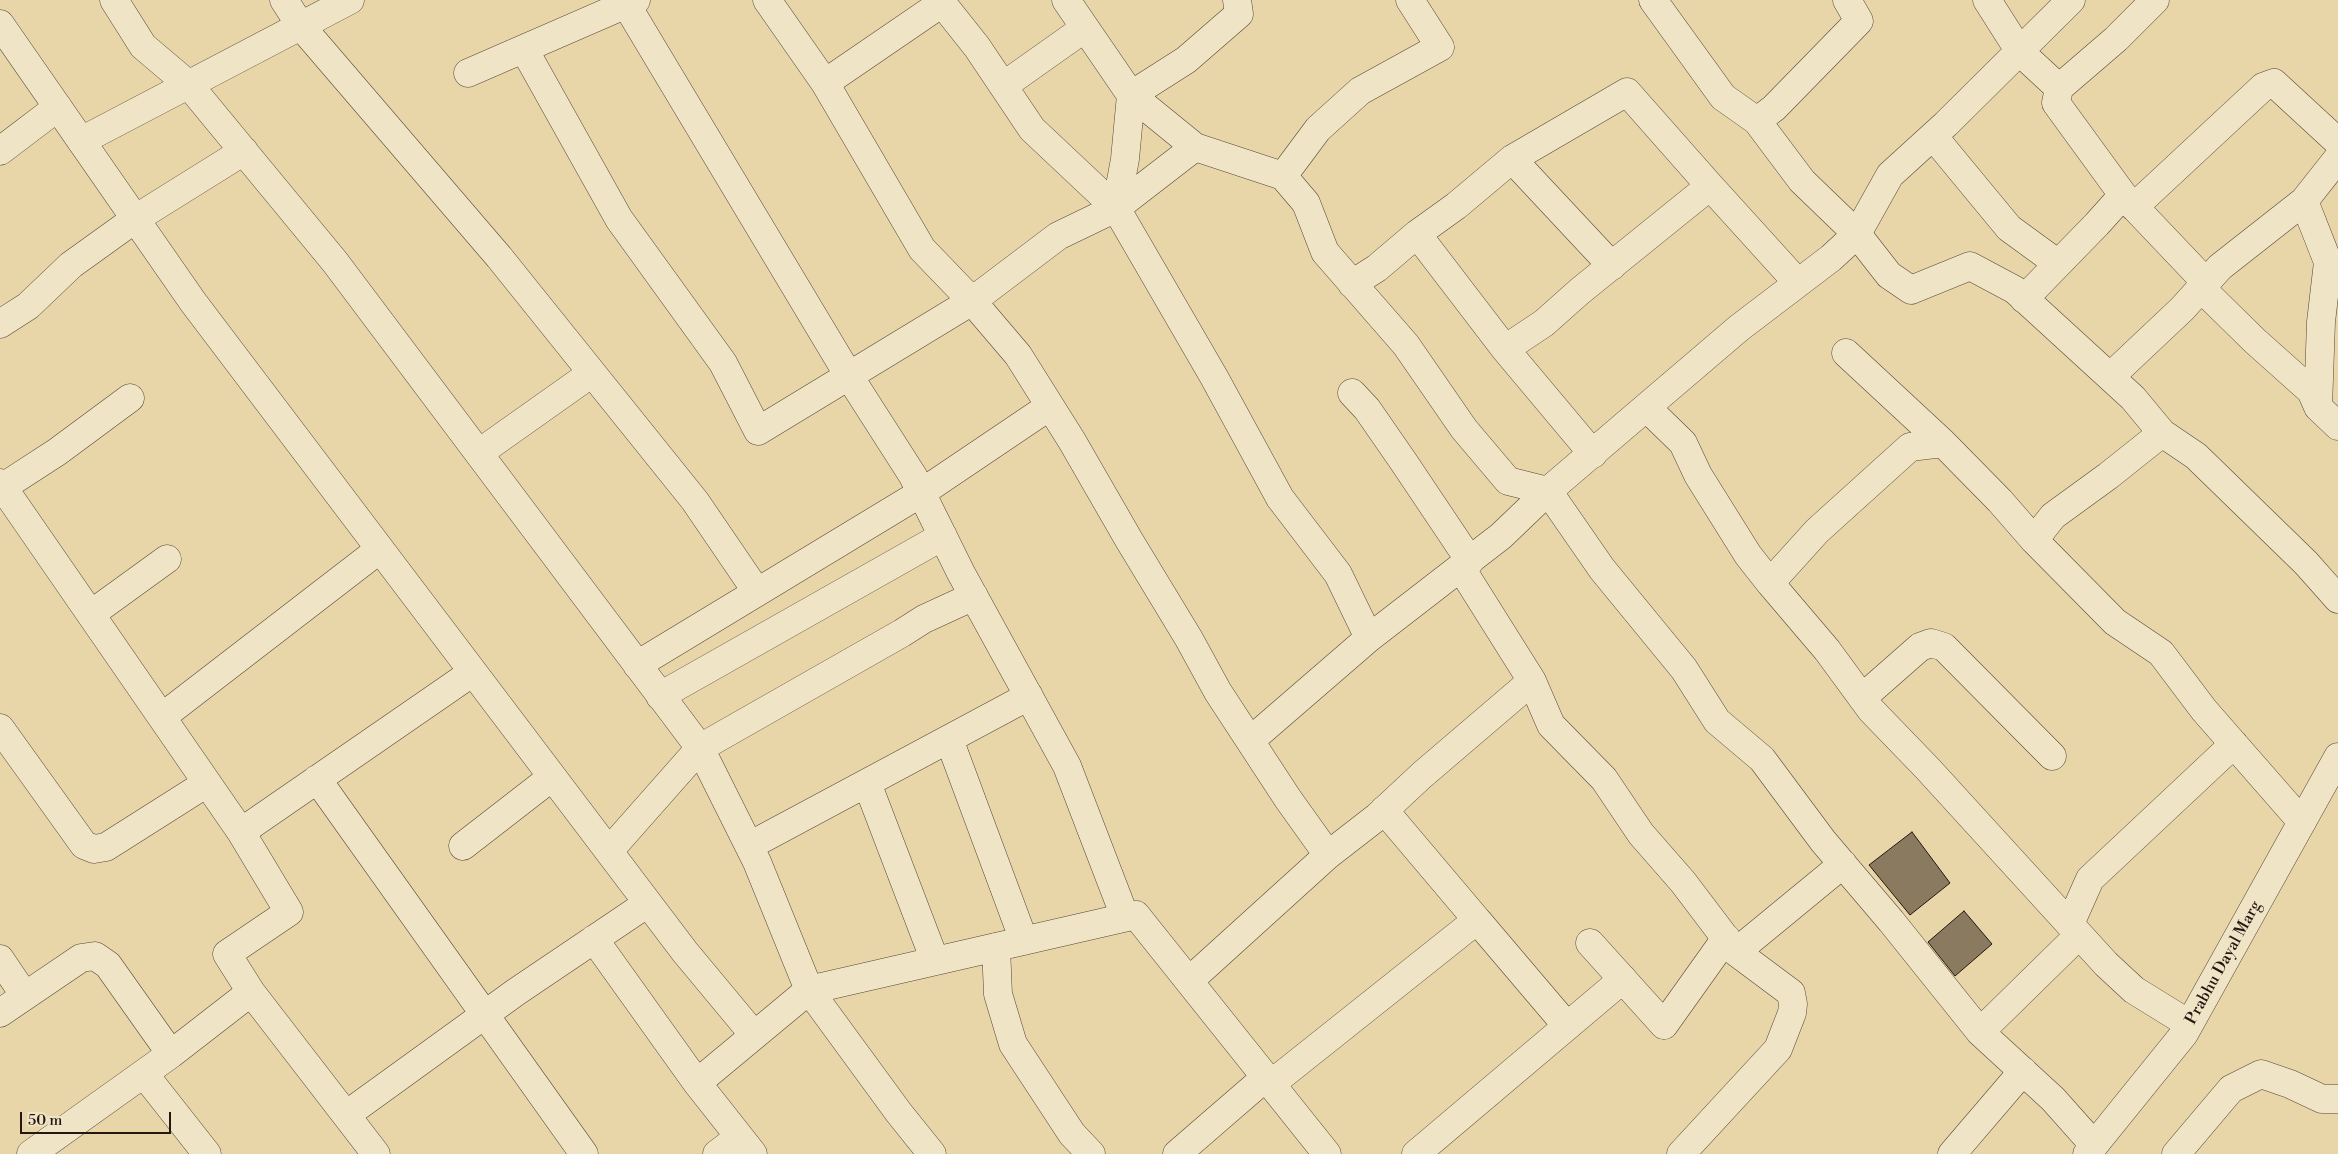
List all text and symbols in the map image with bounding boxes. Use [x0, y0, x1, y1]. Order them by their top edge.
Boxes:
street label: Prabhu Dayal Marg [2182, 898, 2266, 1028]
scale bar [22, 1102, 174, 1134]
text: 50 m [28, 1111, 62, 1130]

